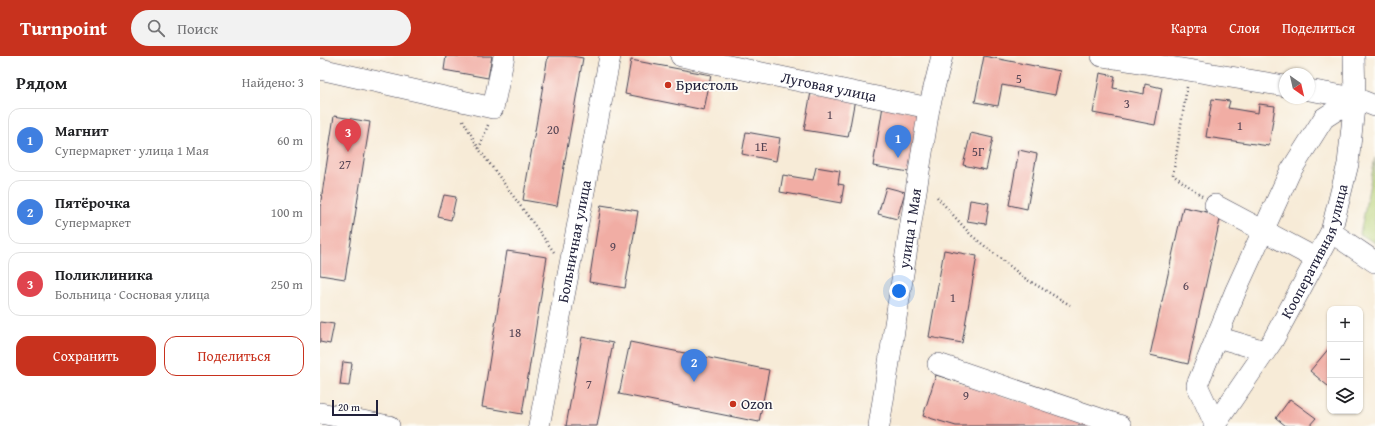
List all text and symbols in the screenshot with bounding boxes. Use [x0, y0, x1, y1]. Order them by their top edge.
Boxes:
search box [131, 10, 411, 46]
text: Turnpoint [20, 14, 107, 42]
icon: search [145, 17, 167, 39]
text: Поиск [177, 18, 218, 39]
text: Карта [1171, 18, 1207, 38]
text: Слои [1229, 18, 1260, 38]
text: Поделиться [1282, 18, 1355, 38]
street label: Луговая улица [779, 66, 879, 107]
north arrow [1279, 68, 1315, 104]
house number: 5 [1016, 69, 1022, 88]
text: Рядом [16, 70, 67, 95]
text: Найдено: 3 [242, 73, 304, 92]
place label: Бристоль [676, 74, 738, 95]
marker: Бристоль [663, 80, 673, 90]
house number: 3 [1124, 94, 1130, 113]
house number: 1 [827, 105, 833, 124]
house number: 1 [1237, 116, 1243, 135]
pin: 3 [335, 119, 361, 152]
text: Магнит [55, 120, 109, 141]
house number: 20 [547, 120, 559, 139]
pin: 1 [885, 125, 911, 158]
text: 1 [27, 131, 33, 150]
text: 60 m [277, 131, 303, 150]
house number: 1Е [755, 137, 768, 156]
text: Супермаркет · улица 1 Мая [55, 141, 209, 160]
house number: 5Г [972, 142, 985, 161]
house number: 27 [339, 155, 351, 174]
street label: Больничная улица [552, 177, 596, 304]
street label: Кооперативная улица [1275, 181, 1353, 322]
street label: улица 1 Мая [893, 186, 926, 271]
text: Пятёрочка [55, 192, 130, 213]
text: 2 [27, 203, 33, 222]
text: 100 m [271, 203, 303, 222]
text: Супермаркет [55, 213, 131, 232]
house number: 9 [610, 237, 616, 256]
text: Поликлиника [55, 264, 153, 285]
text: 3 [27, 275, 33, 294]
text: 250 m [271, 275, 303, 294]
house number: 6 [1183, 276, 1189, 295]
your location [889, 281, 909, 301]
text: Больница · Сосновая улица [55, 285, 210, 304]
house number: 1 [950, 288, 956, 307]
map controls [1327, 306, 1363, 414]
button: + [1327, 306, 1363, 342]
house number: 18 [509, 323, 521, 342]
button: Сохранить [16, 336, 156, 376]
button: Поделиться [164, 336, 304, 376]
button: − [1327, 342, 1363, 378]
pin: 2 [681, 349, 707, 382]
house number: 7 [586, 375, 592, 394]
button: layers [1327, 378, 1363, 414]
house number: 9 [963, 386, 969, 405]
place label: Ozon [741, 393, 773, 414]
scale bar [332, 398, 378, 417]
text: 20 m [338, 399, 360, 415]
marker: Ozon [728, 399, 738, 409]

